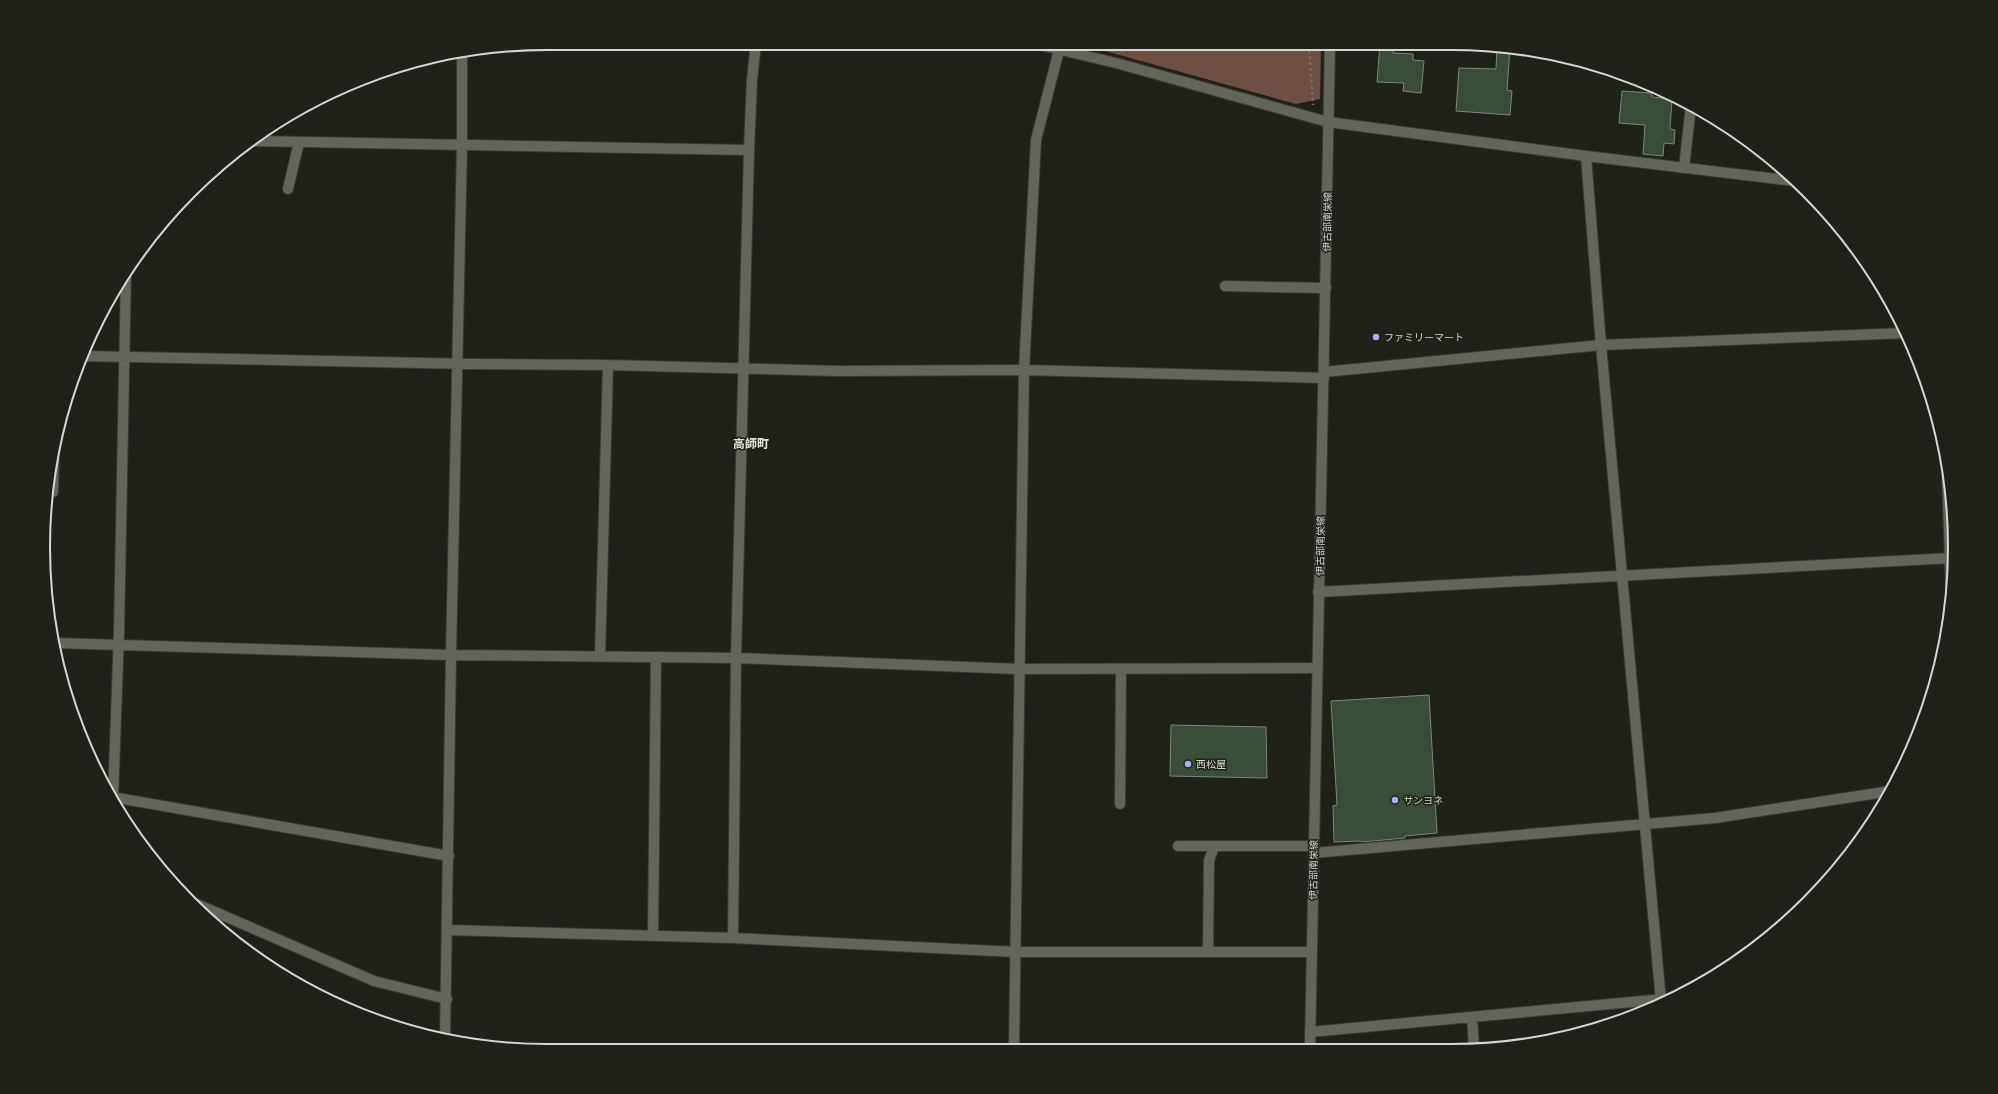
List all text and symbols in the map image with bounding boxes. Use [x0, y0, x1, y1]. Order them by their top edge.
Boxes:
street label: 伊古部南栄線 [1321, 192, 1334, 252]
marker: ファミリーマート [1371, 332, 1381, 342]
place label: ファミリーマート [1384, 332, 1464, 343]
district label: 高師町 [733, 437, 769, 451]
street label: 伊古部南栄線 [1314, 516, 1327, 576]
marker: 西松屋 [1183, 759, 1193, 769]
place label: 西松屋 [1196, 759, 1226, 770]
marker: サンヨネ [1390, 795, 1400, 805]
place label: サンヨネ [1403, 795, 1443, 806]
street label: 伊古部南栄線 [1307, 840, 1320, 900]

